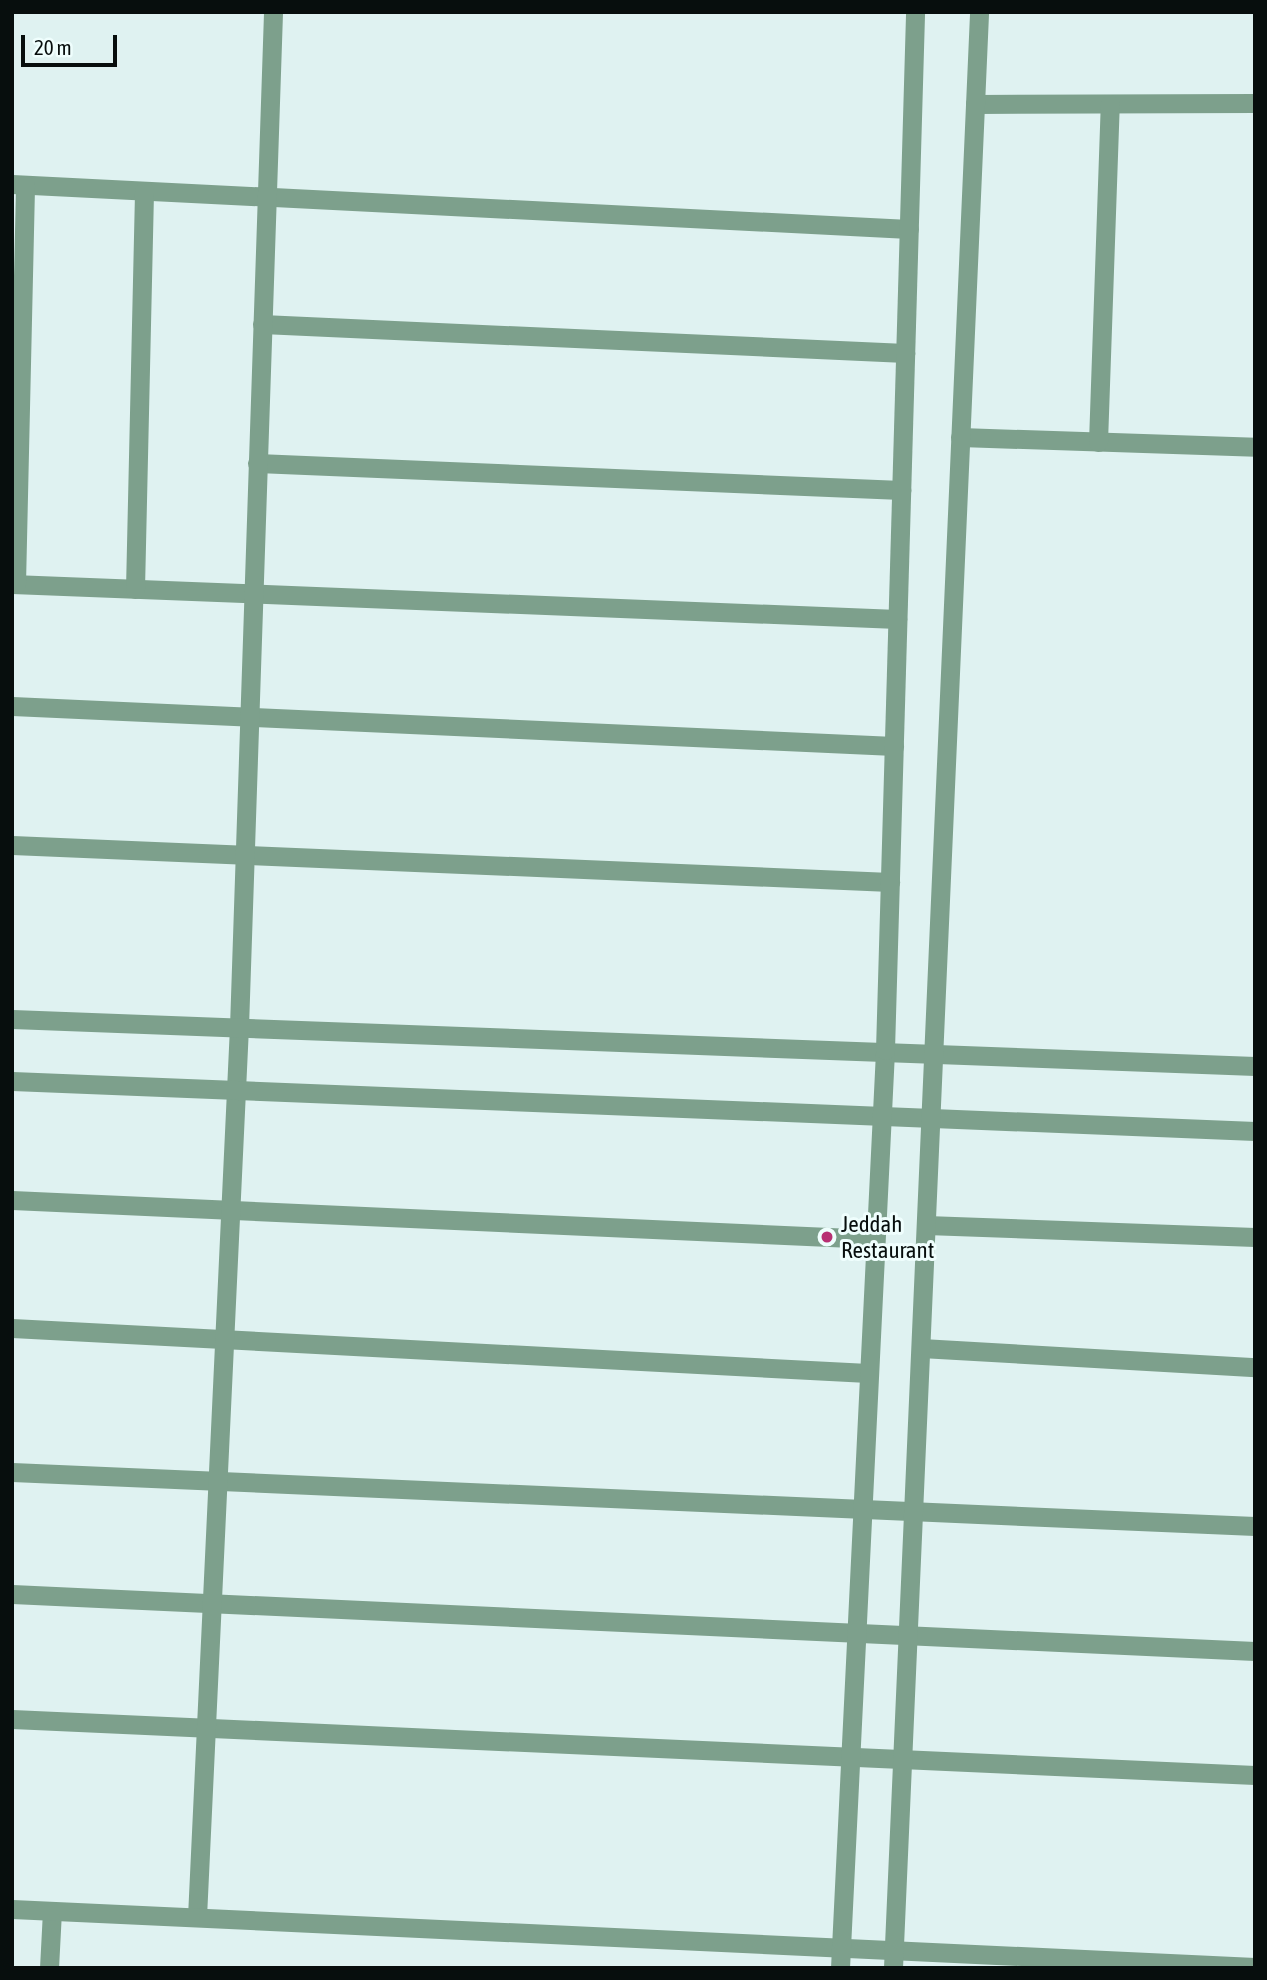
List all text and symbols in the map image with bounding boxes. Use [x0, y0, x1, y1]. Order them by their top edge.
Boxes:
scale bar [24, 21, 121, 65]
text: 20 m [34, 35, 72, 59]
place label: Jeddah Restaurant [841, 1210, 934, 1264]
marker: Jeddah Restaurant [819, 1229, 835, 1245]

